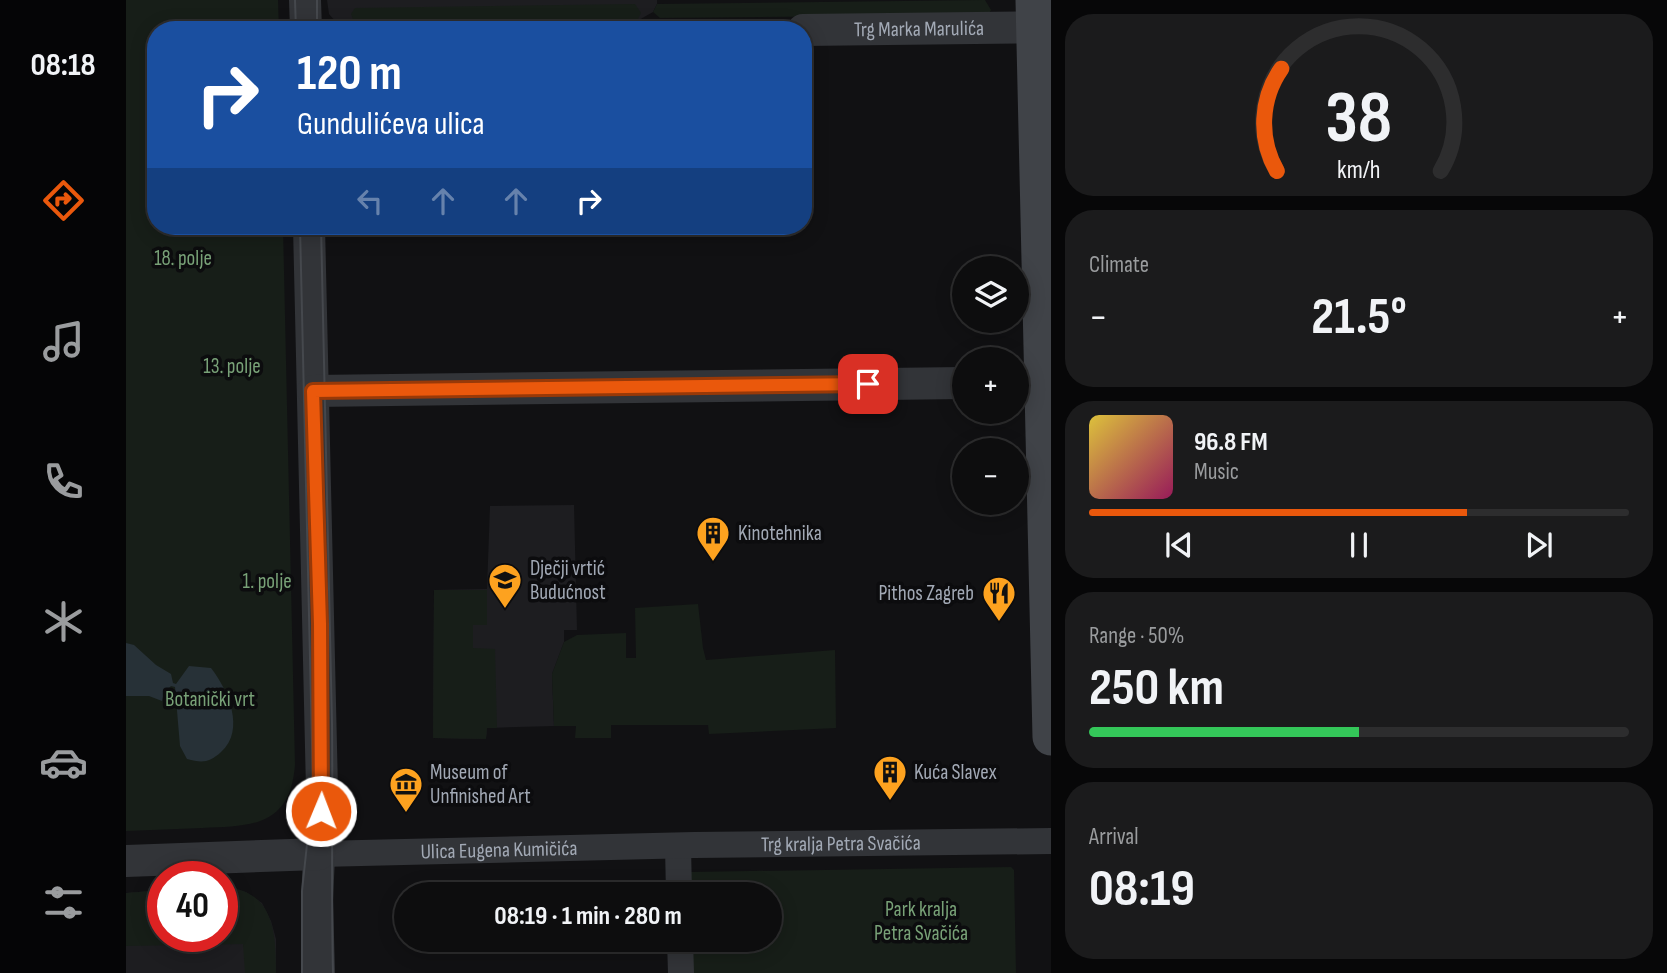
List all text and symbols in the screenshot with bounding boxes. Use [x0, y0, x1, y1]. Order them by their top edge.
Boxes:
street label: Trg Marka Marulića [854, 16, 984, 42]
text: 120 m [297, 45, 402, 104]
text: 08:18 [30, 46, 96, 85]
icon: right [182, 49, 273, 140]
text: 38 [1326, 75, 1392, 163]
text: Gundulićeva ulica [297, 105, 485, 144]
text: km/h [1337, 155, 1381, 186]
icon: directions [39, 176, 88, 225]
icon: left [351, 182, 389, 220]
icon: ahead [424, 182, 462, 220]
icon: ahead [497, 182, 535, 220]
icon: right [570, 182, 608, 220]
park label: 18. polje [154, 246, 212, 271]
text: Climate [1089, 251, 1149, 279]
map controls [952, 256, 1029, 515]
button: layers [952, 256, 1029, 333]
text: 21.5° [1311, 286, 1407, 349]
text: − [1089, 295, 1108, 340]
text: + [1610, 295, 1629, 340]
icon: music [39, 317, 88, 366]
button: + [952, 347, 1029, 424]
park label: 13. polje [203, 354, 261, 379]
pin [838, 354, 898, 414]
icon: arrive [849, 365, 887, 403]
text: 96.8 FM [1194, 427, 1268, 458]
button: − [952, 438, 1029, 515]
icon: phone [39, 457, 88, 506]
text: Music [1194, 458, 1239, 486]
building icon: Kinotehnika [694, 514, 732, 563]
place label: Kinotehnika [738, 521, 822, 546]
icon: previous [1160, 526, 1198, 564]
icon: pause [1340, 526, 1378, 564]
icon: next [1520, 526, 1558, 564]
place label: Dječji vrtić Budućnost [530, 556, 606, 605]
school or university icon: Dječji vrtić Budućnost [486, 561, 524, 610]
park label: 1. polje [242, 569, 292, 594]
restaurant icon: Pithos Zagreb [980, 574, 1018, 623]
place label: Pithos Zagreb [878, 581, 974, 606]
icon: climate [39, 597, 88, 646]
text: Range · 50% [1089, 622, 1184, 650]
text: 250 km [1089, 657, 1224, 720]
park label: Botanički vrt [165, 687, 255, 712]
icon: car [39, 738, 88, 787]
building icon: Kuća Slavex [871, 753, 909, 802]
place label: Museum of Unfinished Art [430, 760, 531, 809]
place label: Kuća Slavex [914, 760, 997, 785]
museum icon: Museum of Unfinished Art [387, 765, 425, 814]
position arrow [284, 774, 358, 848]
text: Arrival [1089, 823, 1138, 851]
street label: Trg kralja Petra Svačića [761, 830, 921, 857]
street label: Ulica Eugena Kumičića [420, 836, 578, 865]
text: 08:19 [1089, 858, 1195, 921]
speed limit sign: 40 [147, 861, 238, 952]
icon: filters [39, 878, 88, 927]
park label: Park kralja Petra Svačića [874, 897, 968, 946]
text: 08:19 · 1 min · 280 m [494, 901, 682, 932]

